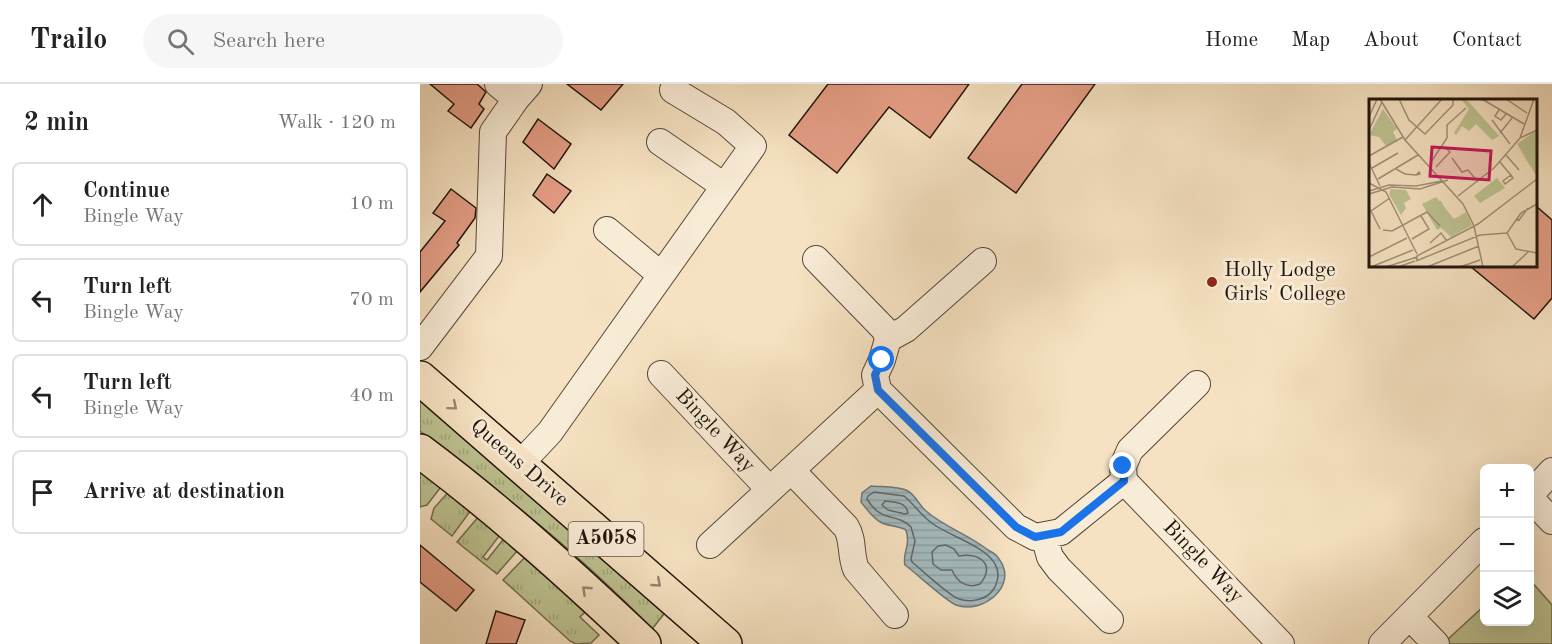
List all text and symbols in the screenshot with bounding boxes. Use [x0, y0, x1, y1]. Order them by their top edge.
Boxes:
search box [143, 14, 563, 68]
icon: search [164, 25, 197, 58]
text: Trailo [30, 27, 107, 55]
text: Search here [212, 30, 325, 52]
text: Home [1205, 30, 1258, 51]
text: Map [1291, 30, 1330, 51]
text: About [1363, 30, 1419, 51]
text: Contact [1452, 30, 1522, 51]
inset map [1369, 99, 1537, 267]
text: 2 min [24, 110, 89, 136]
text: Walk · 120 m [277, 113, 396, 133]
text: Continue [83, 180, 170, 202]
icon: ahead [26, 188, 59, 221]
text: 10 m [349, 194, 394, 214]
text: Bingle Way [83, 207, 184, 227]
place label: Holly Lodge Girls' College [1224, 260, 1346, 305]
marker: Holly Lodge Girls' College [1205, 275, 1219, 289]
text: Turn left [83, 276, 172, 298]
icon: left [26, 284, 59, 317]
text: 70 m [349, 290, 394, 310]
text: Bingle Way [83, 303, 184, 323]
route start [868, 346, 894, 372]
text: Turn left [83, 372, 172, 394]
icon: left [26, 380, 59, 413]
street label: Bingle Way [671, 385, 759, 477]
text: 40 m [349, 386, 394, 406]
text: Bingle Way [83, 399, 184, 419]
one-way arrow [446, 399, 457, 410]
street label: Queens Drive [466, 415, 572, 511]
route end [1109, 452, 1135, 478]
map controls [1480, 464, 1534, 626]
button: + [1480, 464, 1534, 518]
icon: arrive [26, 476, 59, 509]
text: Arrive at destination [83, 481, 285, 503]
street label: Bingle Way [1159, 517, 1247, 607]
button: − [1480, 518, 1534, 572]
road number: A5058 [568, 522, 644, 556]
button: layers [1480, 572, 1534, 626]
one-way arrow [650, 576, 660, 587]
one-way arrow [582, 586, 593, 597]

